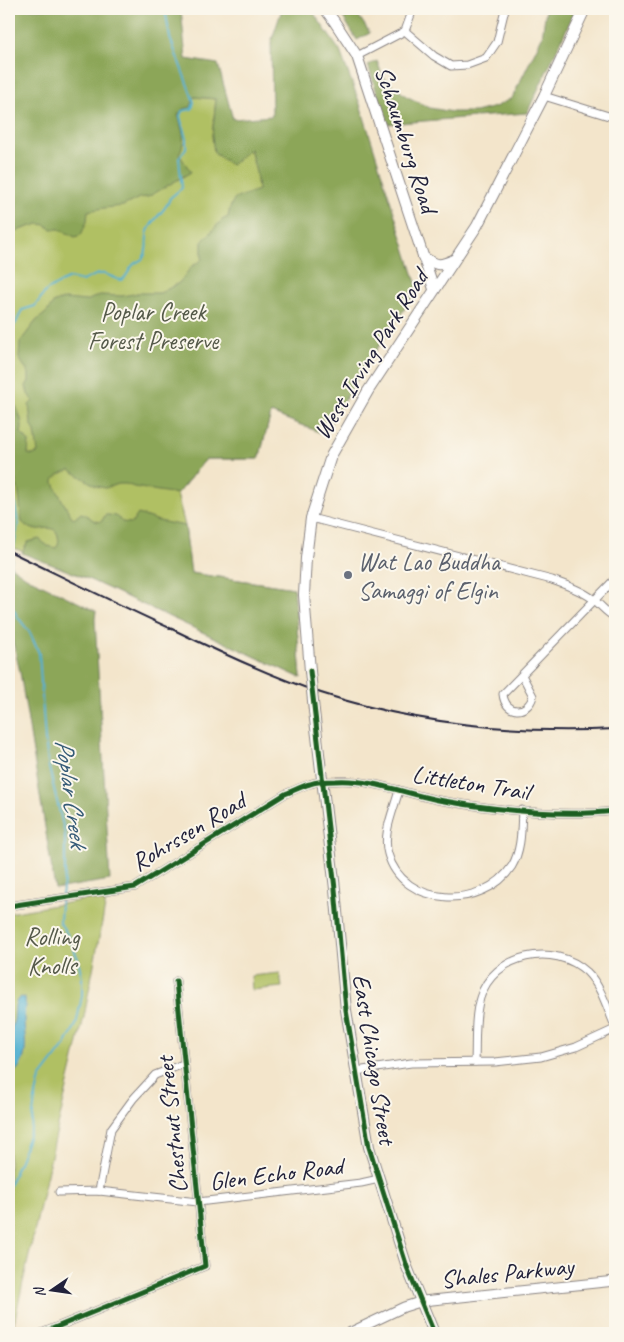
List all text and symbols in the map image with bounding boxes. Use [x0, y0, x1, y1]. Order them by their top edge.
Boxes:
street label: Schaumburg Road [367, 62, 446, 220]
street label: West Irving Park Road [306, 261, 438, 445]
park label: Poplar Creek Forest Preserve [88, 296, 220, 357]
place label: Wat Lao Buddha Samaggi of Elgin [358, 546, 502, 607]
marker: Wat Lao Buddha Samaggi of Elgin [342, 569, 354, 581]
water label: Poplar Creek [48, 737, 96, 854]
street label: Littleton Trail [410, 758, 536, 809]
street label: Rohrssen Road [125, 784, 254, 878]
park label: Rolling Knolls [24, 921, 81, 982]
street label: East Chicago Street [345, 972, 404, 1149]
street label: Chestnut Street [149, 1052, 195, 1195]
street label: Glen Echo Road [208, 1149, 349, 1198]
street label: Shales Parkway [439, 1250, 577, 1296]
north arrow [28, 1264, 78, 1314]
text: N [30, 1284, 49, 1299]

